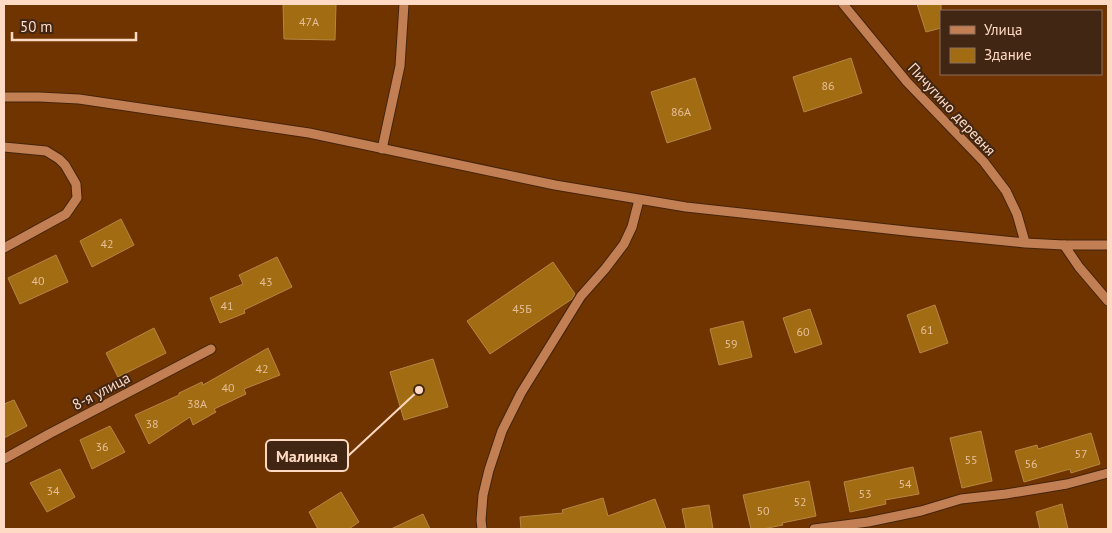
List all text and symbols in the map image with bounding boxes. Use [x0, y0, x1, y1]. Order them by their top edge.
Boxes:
scale bar [12, 10, 136, 42]
legend [940, 10, 1102, 75]
house number: 47А [299, 14, 319, 29]
text: 50 m [20, 17, 53, 36]
text: Улица [984, 20, 1022, 39]
text: Здание [984, 45, 1032, 64]
street label: Пичугино деревня [904, 58, 1000, 160]
house number: 86 [821, 78, 835, 93]
house number: 86А [671, 104, 691, 119]
house number: 42 [100, 236, 114, 251]
house number: 40 [31, 273, 45, 288]
house number: 43 [259, 274, 273, 289]
house number: 41 [220, 298, 234, 313]
house number: 45Б [512, 301, 532, 316]
house number: 61 [920, 322, 934, 337]
house number: 60 [796, 324, 810, 339]
house number: 59 [724, 336, 738, 351]
house number: 42 [255, 361, 269, 376]
street label: 8-я улица [69, 368, 133, 414]
house number: 40 [221, 380, 235, 395]
house number: 38А [187, 396, 207, 411]
house number: 38 [145, 416, 159, 431]
house number: 36 [95, 439, 109, 454]
callout: Малинка [266, 440, 348, 471]
text: Малинка [276, 446, 338, 466]
house number: 57 [1074, 446, 1088, 461]
house number: 55 [964, 452, 978, 467]
house number: 56 [1024, 456, 1038, 471]
house number: 54 [898, 476, 912, 491]
house number: 34 [46, 483, 60, 498]
house number: 53 [858, 486, 872, 501]
house number: 52 [793, 494, 807, 509]
house number: 50 [756, 503, 770, 518]

